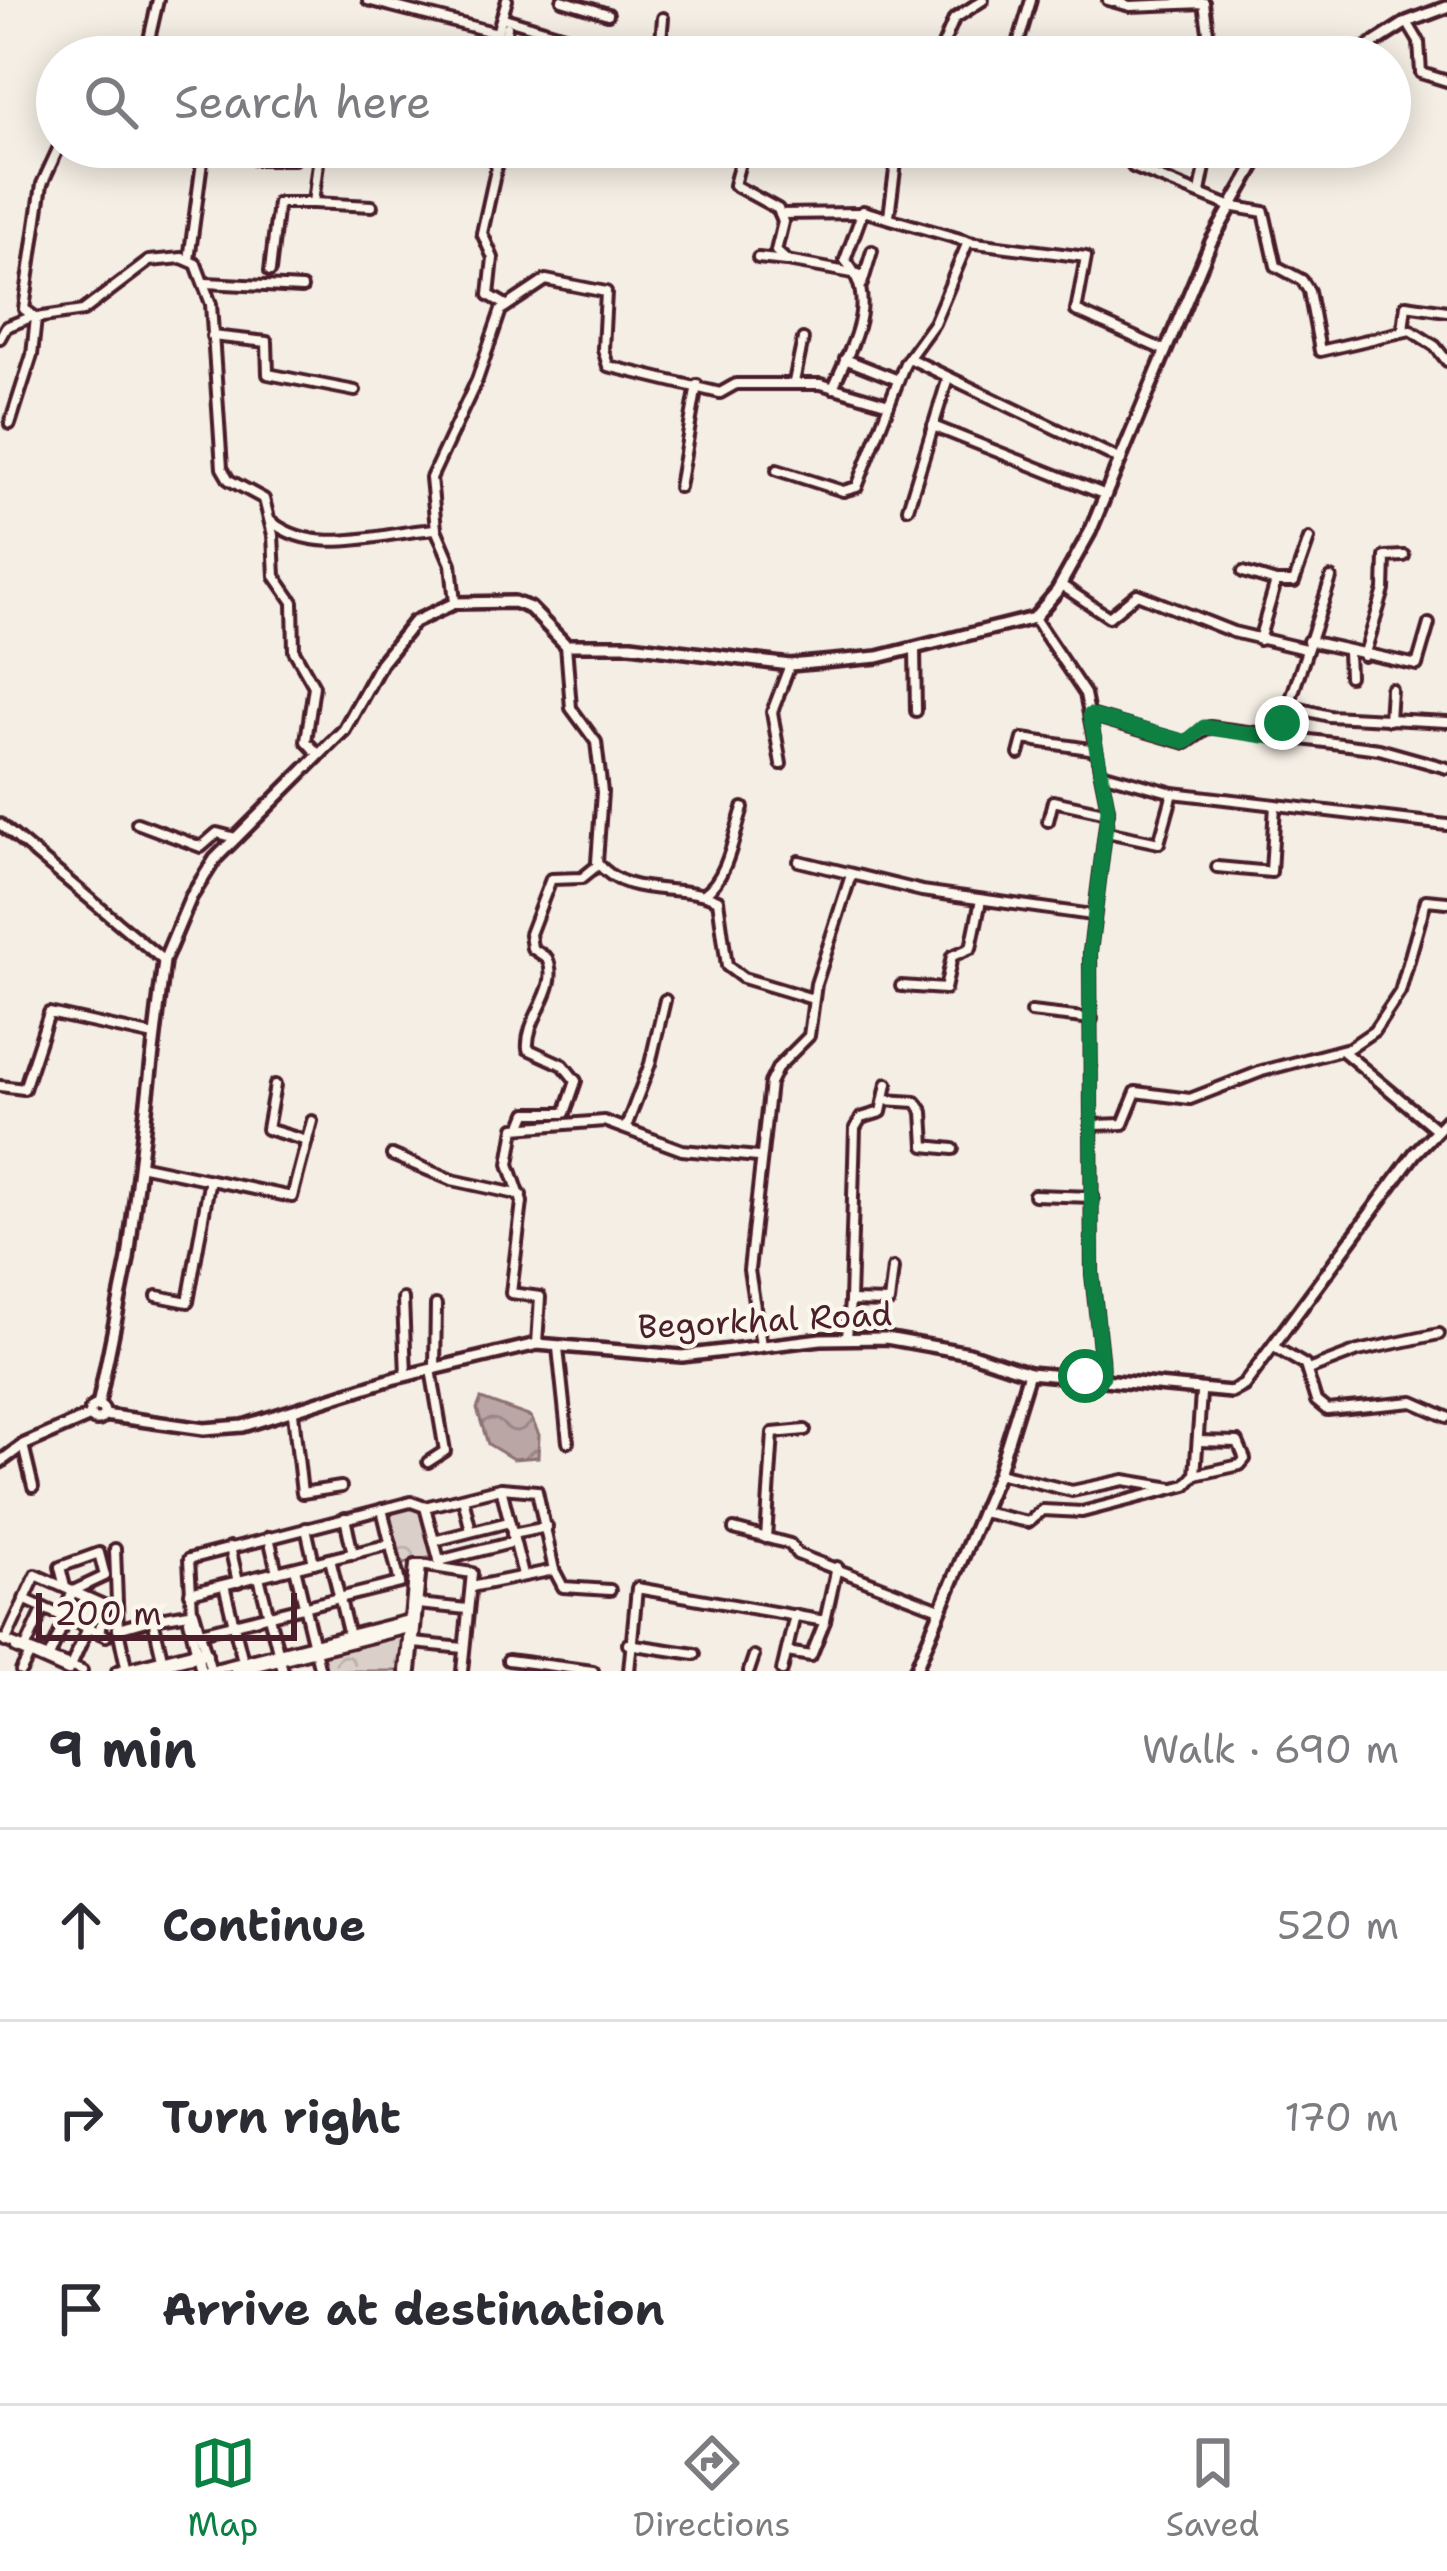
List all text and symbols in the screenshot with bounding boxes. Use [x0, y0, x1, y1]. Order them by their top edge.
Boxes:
search box [36, 36, 1411, 168]
icon: search [78, 69, 144, 135]
text: Search here [174, 72, 431, 132]
route end [1255, 696, 1309, 750]
street label: Begorkhal Road [637, 1291, 893, 1349]
route start [1058, 1349, 1112, 1403]
scale bar [36, 1587, 297, 1640]
text: 200 m [54, 1591, 162, 1636]
text: 9 min [48, 1715, 197, 1783]
text: Walk · 690 m [1142, 1723, 1399, 1775]
icon: ahead [48, 1892, 114, 1958]
text: Continue [162, 1895, 366, 1955]
text: 520 m [1277, 1899, 1399, 1951]
icon: right [48, 2084, 114, 2150]
text: Turn right [162, 2087, 401, 2147]
text: 170 m [1284, 2091, 1399, 2143]
icon: arrive [48, 2276, 114, 2342]
text: Arrive at destination [162, 2279, 665, 2339]
tab: Map [188, 2430, 258, 2547]
tab: Directions [633, 2430, 791, 2547]
tab: Saved [1166, 2430, 1259, 2547]

